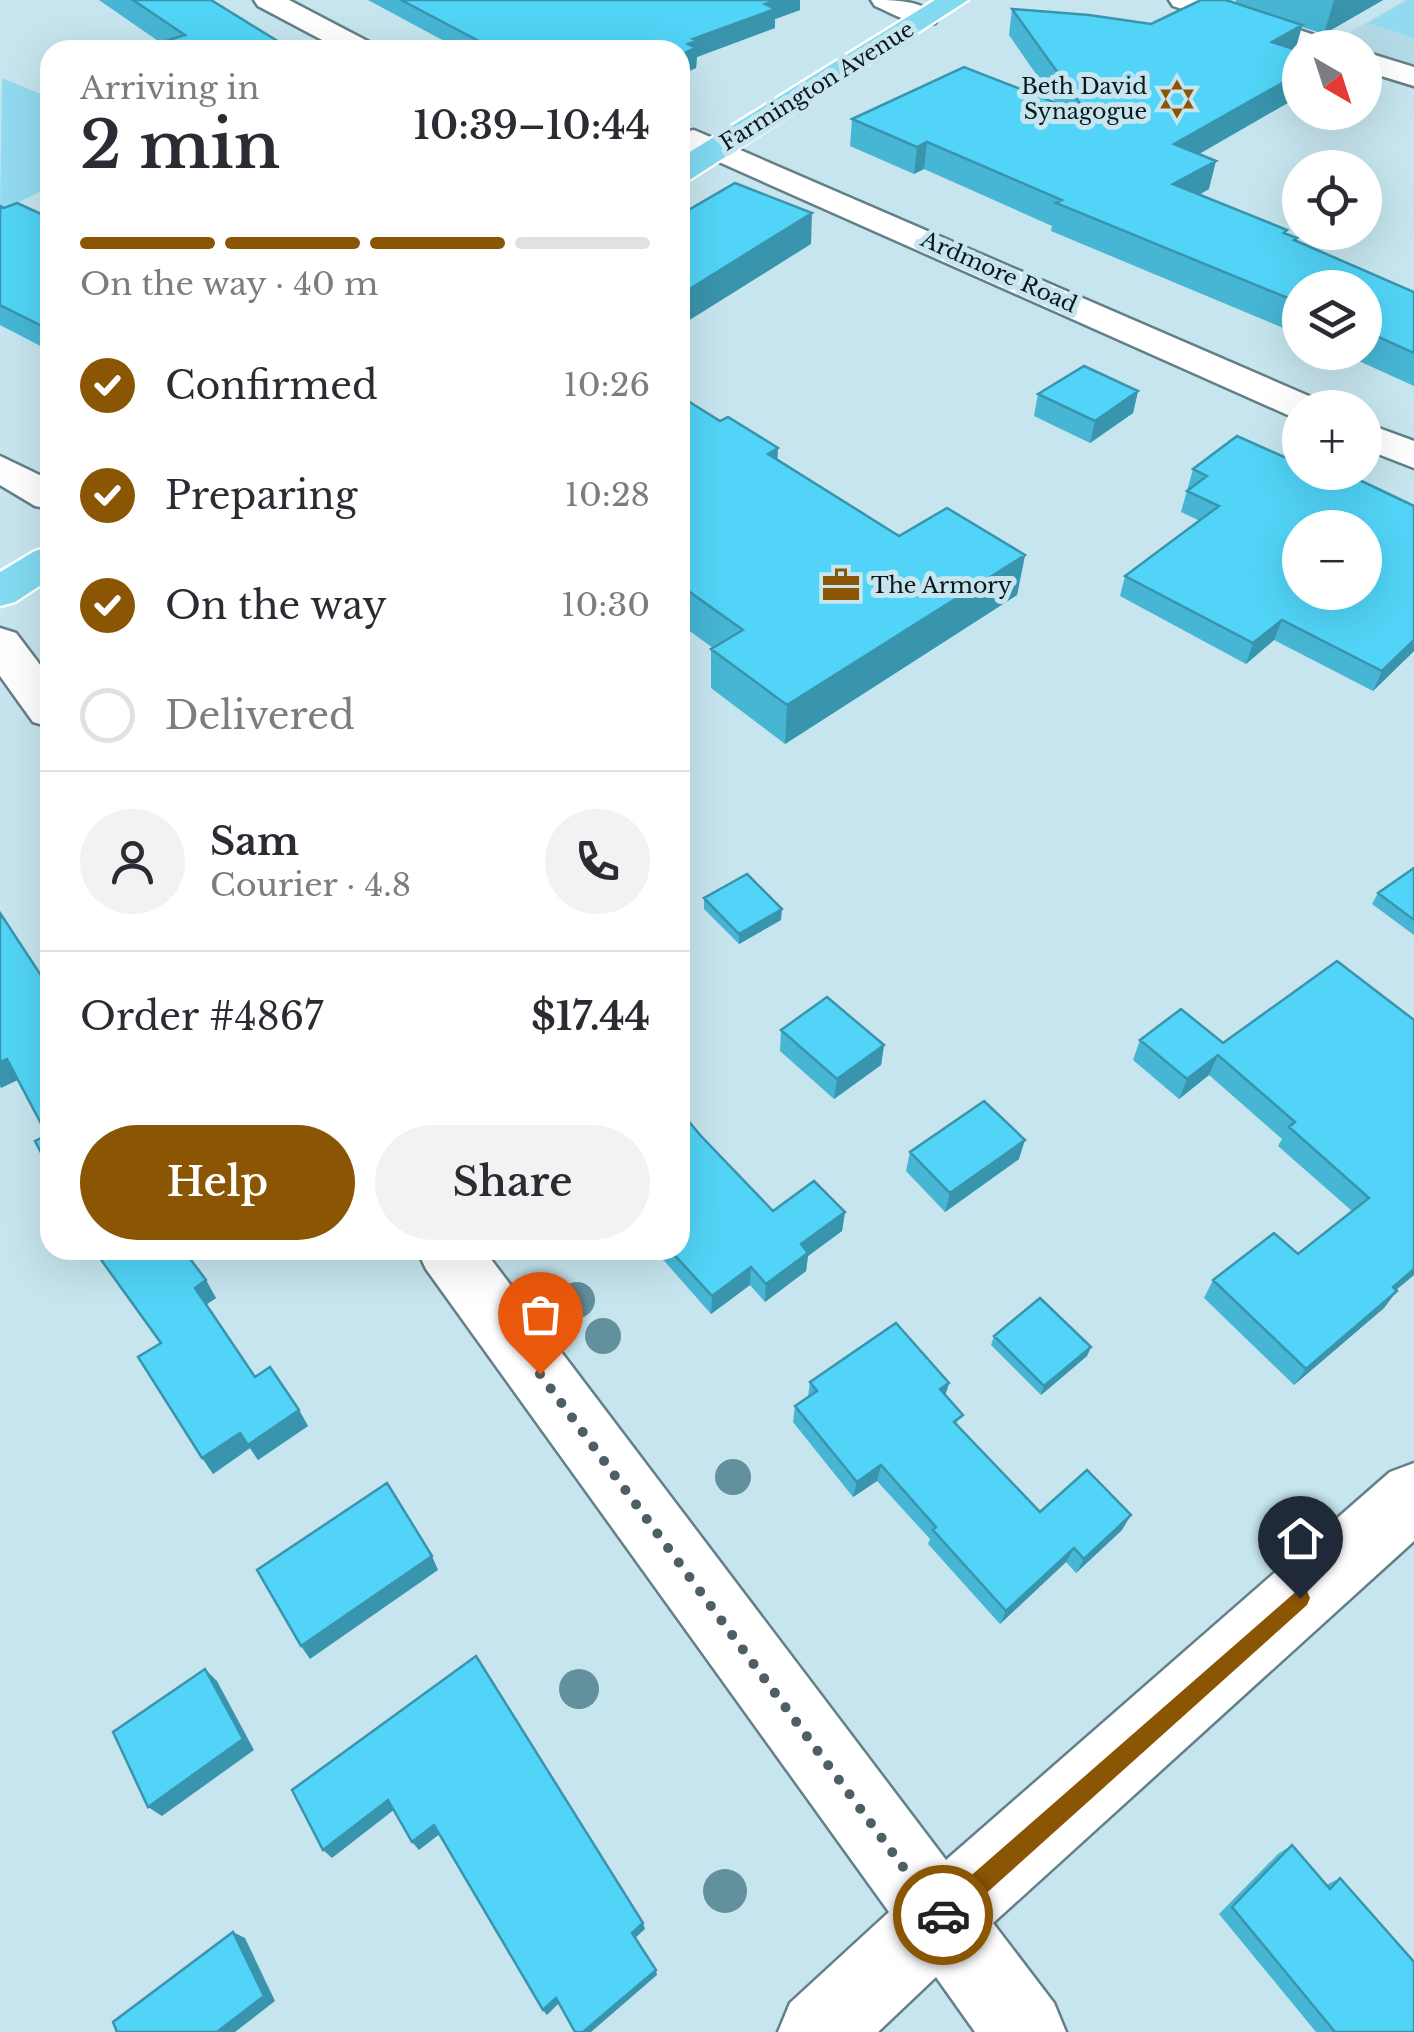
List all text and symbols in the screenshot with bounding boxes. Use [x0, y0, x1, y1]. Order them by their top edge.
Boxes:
street label: Farmington Avenue [715, 15, 919, 157]
north arrow [1282, 30, 1382, 130]
map controls [1282, 30, 1382, 610]
text: Arriving in [80, 68, 259, 108]
place label: Beth David Synagogue [1021, 73, 1147, 125]
synagogue icon: Beth David Synagogue [1156, 78, 1198, 120]
text: 10:39–10:44 [413, 102, 650, 149]
text: 2 min [80, 105, 280, 186]
button: locate [1282, 150, 1382, 250]
street label: Ardmore Road [916, 225, 1081, 319]
text: On the way · 40 m [80, 264, 378, 304]
button: layers [1282, 270, 1382, 370]
icon: check [80, 358, 135, 413]
text: Confirmed [165, 362, 378, 409]
text: 10:26 [563, 365, 650, 405]
button: + [1282, 390, 1382, 490]
icon: check [80, 468, 135, 523]
text: Preparing [165, 472, 357, 519]
text: 10:28 [565, 475, 650, 515]
button: − [1282, 510, 1382, 610]
office icon: The Armory [820, 564, 862, 606]
place label: The Armory [871, 572, 1012, 599]
icon: check [80, 578, 135, 633]
text: On the way [165, 582, 387, 629]
text: 10:30 [561, 585, 650, 625]
text: Delivered [165, 692, 355, 739]
button: person [80, 809, 185, 914]
button: phone [545, 809, 650, 914]
text: Sam [210, 818, 299, 865]
text: Courier · 4.8 [210, 865, 411, 905]
text: Order #4867 [80, 993, 323, 1040]
text: $17.44 [531, 993, 650, 1040]
button: Help [80, 1125, 355, 1240]
button: Share [375, 1125, 650, 1240]
pin [498, 1272, 583, 1375]
icon: bag [513, 1287, 568, 1342]
pin [1258, 1496, 1343, 1599]
icon: home [1273, 1511, 1328, 1566]
courier [893, 1865, 993, 1965]
icon: car [916, 1888, 971, 1943]

